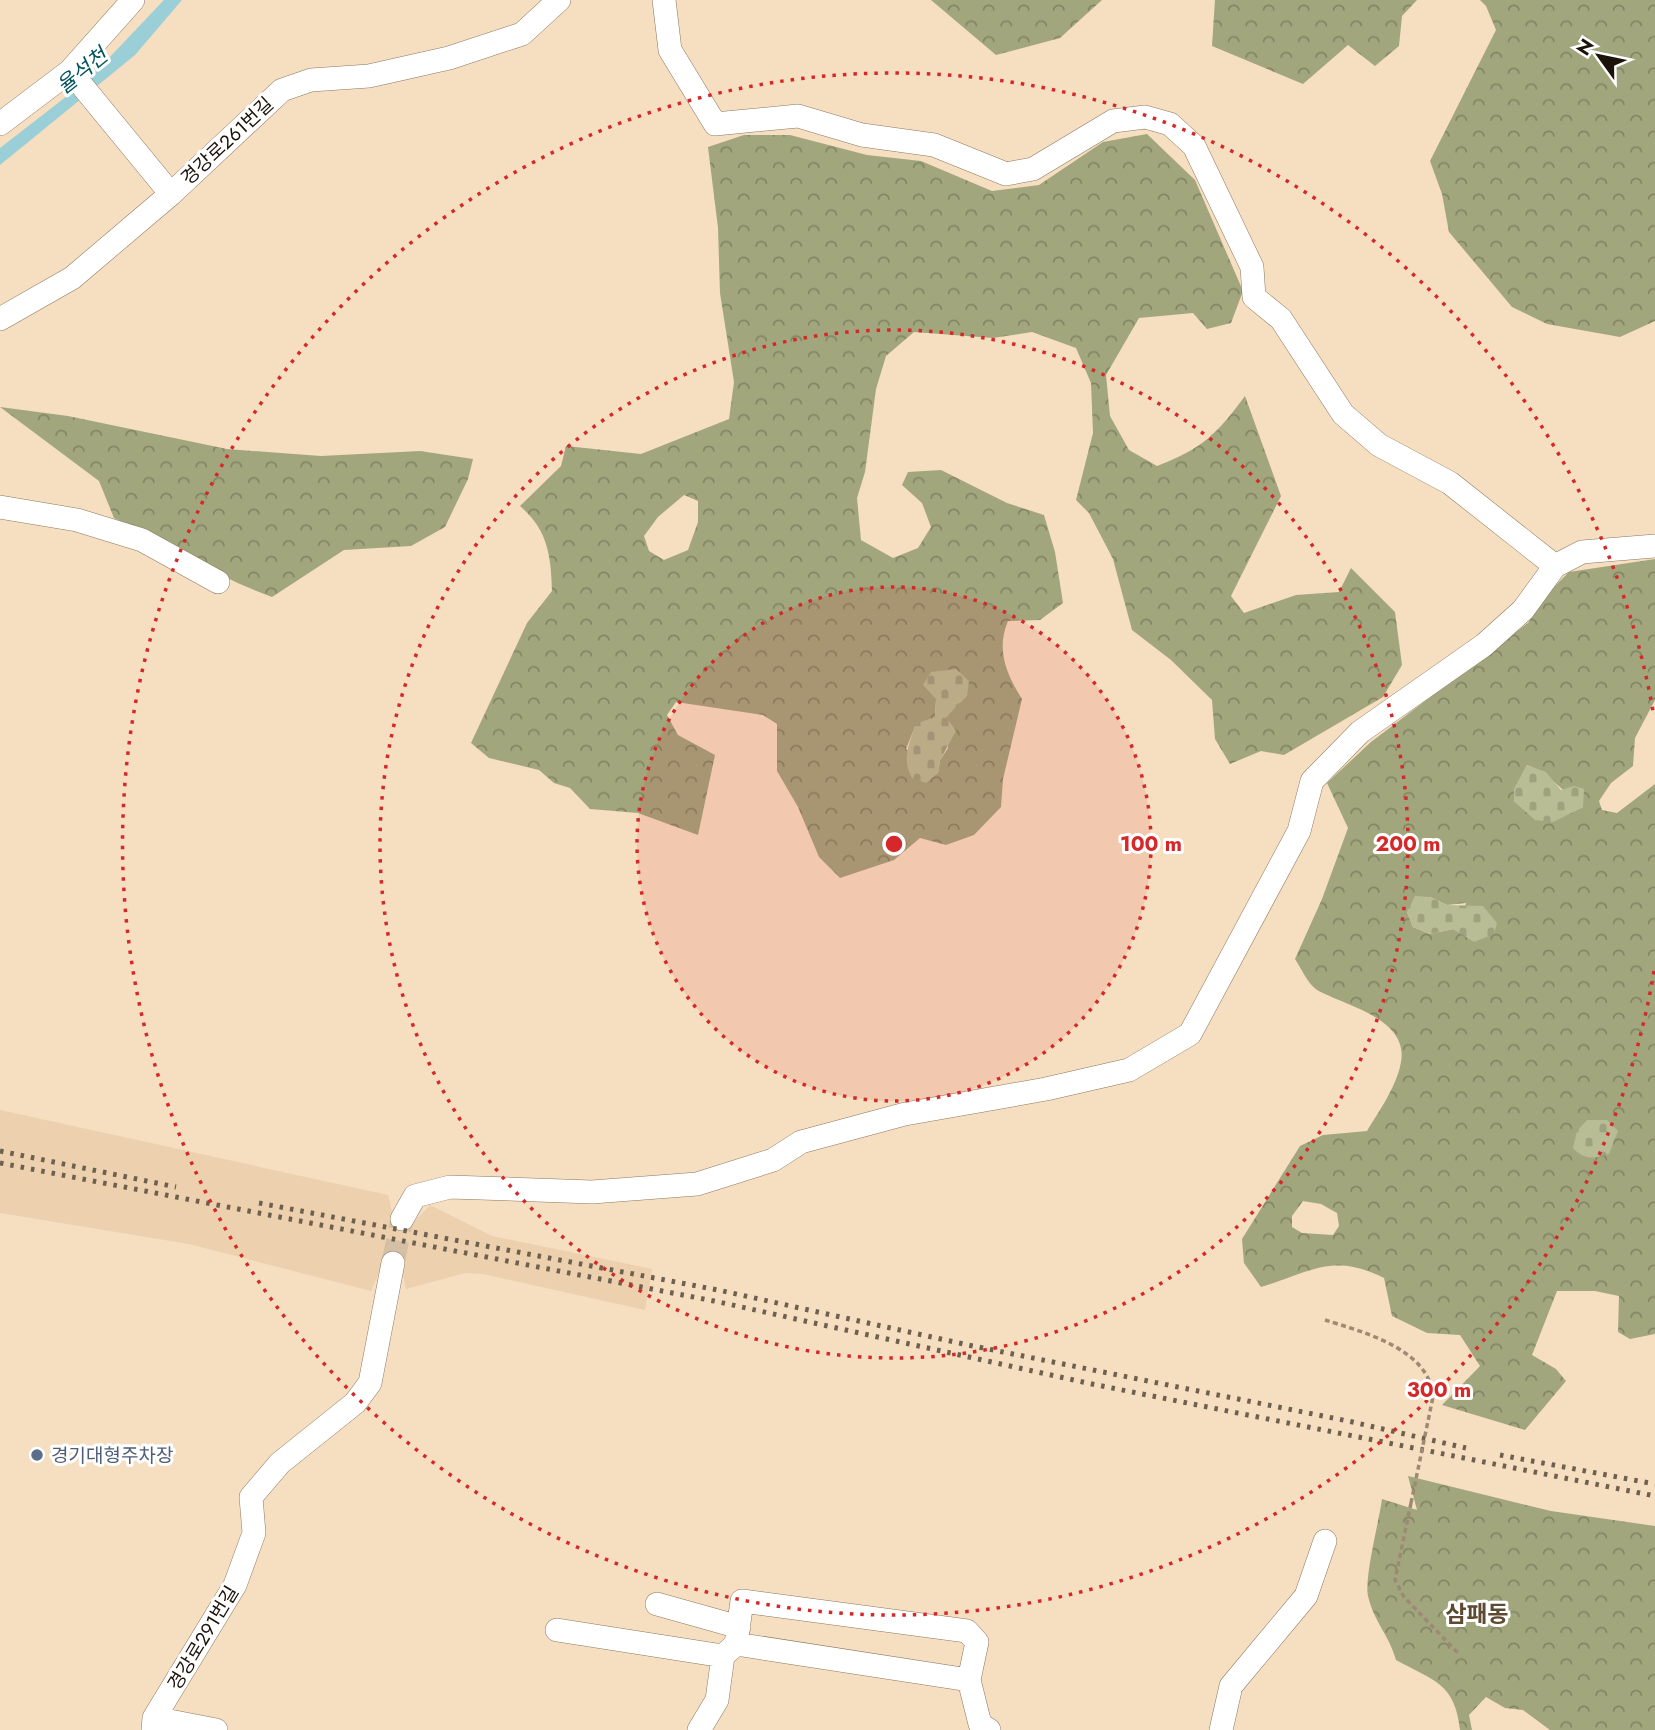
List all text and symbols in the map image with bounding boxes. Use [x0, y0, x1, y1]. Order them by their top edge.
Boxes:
north arrow [1564, 21, 1634, 91]
text: N [1570, 33, 1601, 61]
water label: 율석천 [50, 39, 116, 101]
street label: 경강로261번길 [175, 91, 279, 191]
text: 100 m [1120, 829, 1182, 859]
text: 200 m [1375, 829, 1441, 859]
centre of rings [882, 832, 906, 856]
text: 300 m [1407, 1375, 1471, 1405]
place label: 경기대형주차장 [51, 1442, 173, 1469]
marker: 경기대형주차장 [29, 1447, 45, 1463]
street label: 경강로291번길 [161, 1581, 245, 1695]
district label: 삼패동 [1445, 1597, 1509, 1631]

